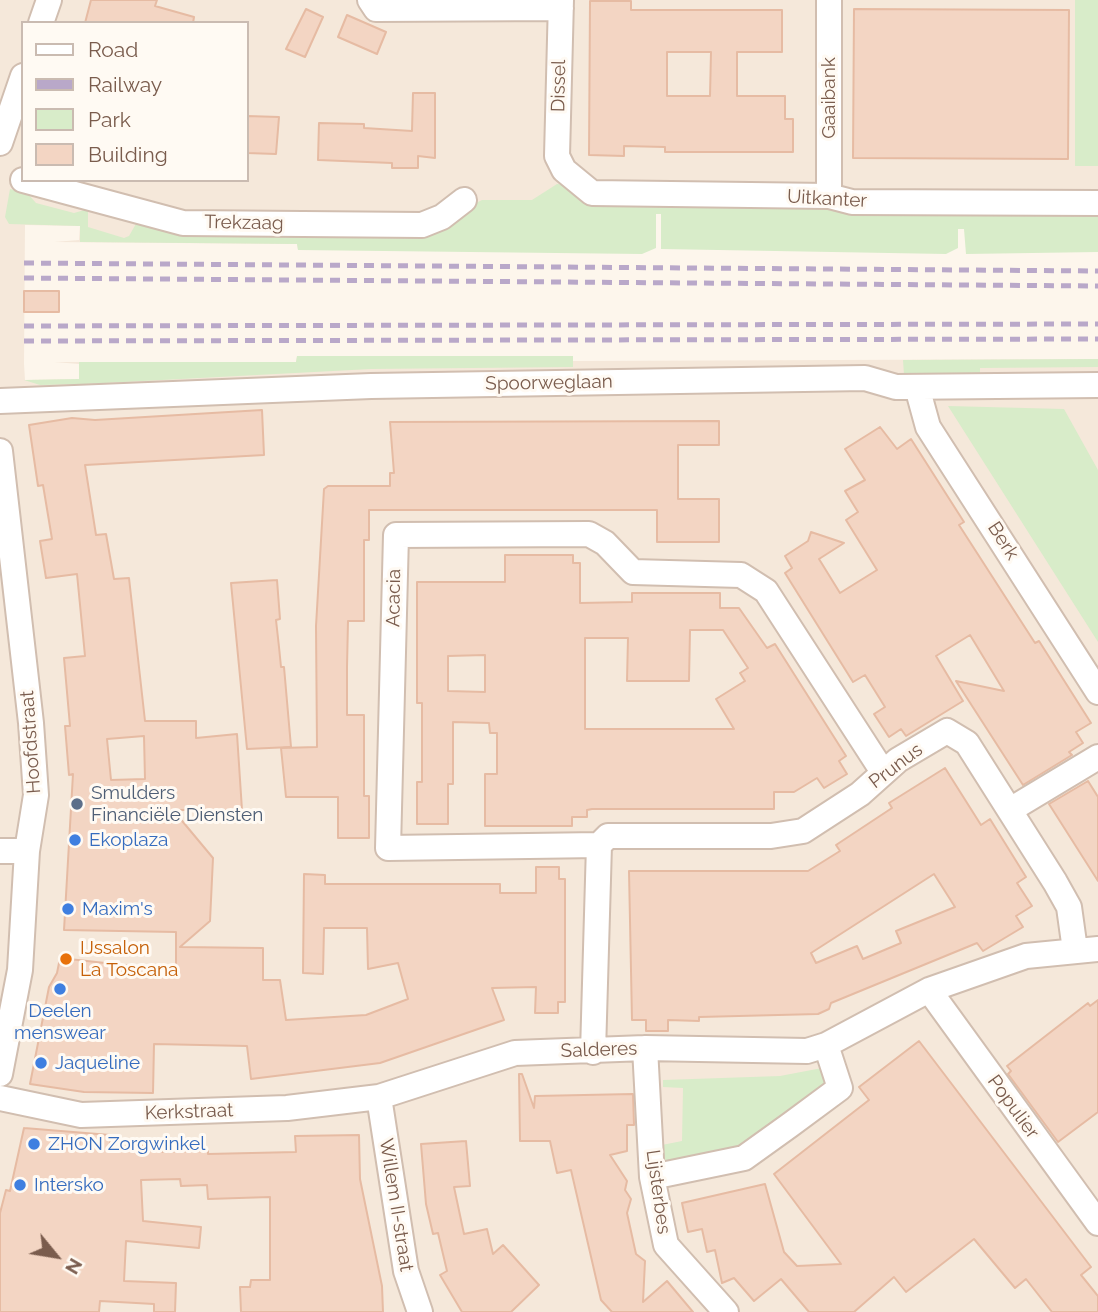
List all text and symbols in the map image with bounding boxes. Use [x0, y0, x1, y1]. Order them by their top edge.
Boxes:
legend [21, 21, 248, 182]
text: Road [88, 37, 138, 62]
street label: Gaaibank [818, 57, 840, 139]
street label: Dissel [547, 60, 571, 112]
text: Railway [88, 72, 162, 97]
text: Park [88, 107, 131, 132]
text: Building [88, 142, 168, 167]
street label: Uitkanter [786, 186, 868, 212]
street label: Trekzaag [204, 211, 284, 235]
street label: Spoorweglaan [485, 370, 613, 396]
street label: Berk [982, 518, 1024, 564]
street label: Acacia [382, 569, 406, 627]
street label: Hoofdstraat [16, 690, 46, 794]
street label: Prunus [865, 738, 927, 794]
place label: Smulders Financiële Diensten [91, 782, 263, 826]
marker: Smulders Financiële Diensten [69, 796, 85, 812]
place label: Ekoplaza [89, 829, 168, 851]
marker: Ekoplaza [67, 832, 83, 848]
place label: Maxim's [82, 898, 153, 920]
marker: Maxim's [60, 901, 76, 917]
place label: IJssalon La Toscana [80, 937, 178, 981]
marker: IJssalon La Toscana [58, 951, 74, 967]
marker: Deelen menswear [52, 981, 68, 997]
place label: Deelen menswear [14, 1000, 106, 1044]
street label: Salderes [560, 1037, 638, 1063]
place label: Jaqueline [55, 1052, 140, 1074]
marker: Jaqueline [33, 1055, 49, 1071]
street label: Populier [982, 1071, 1044, 1143]
street label: Kerkstraat [144, 1099, 234, 1125]
place label: ZHON Zorgwinkel [48, 1133, 205, 1155]
marker: ZHON Zorgwinkel [26, 1136, 42, 1152]
street label: Willem II-straat [374, 1137, 418, 1273]
street label: Lijsterbes [641, 1148, 675, 1236]
place label: Intersko [34, 1174, 104, 1196]
marker: Intersko [12, 1177, 28, 1193]
north arrow [21, 1221, 91, 1291]
text: N [61, 1255, 87, 1278]

